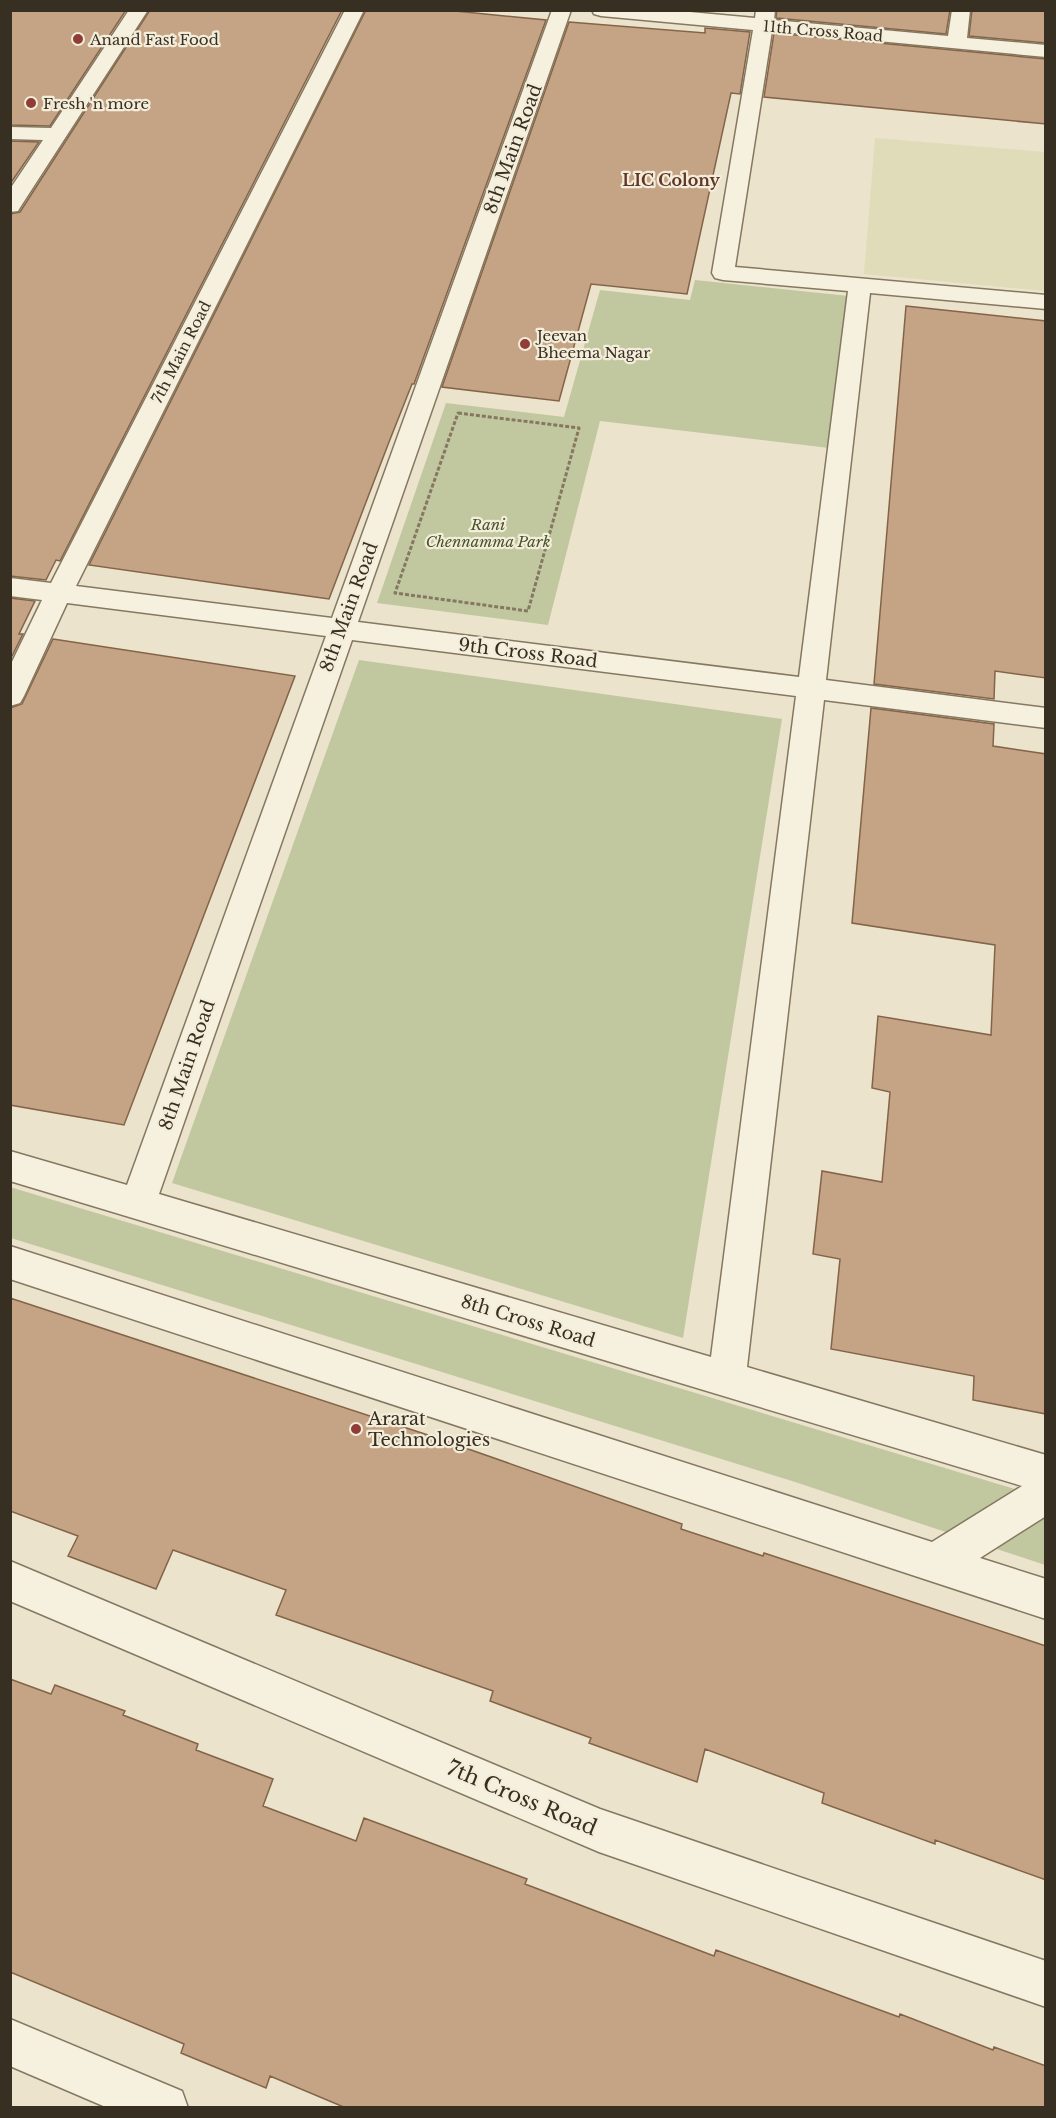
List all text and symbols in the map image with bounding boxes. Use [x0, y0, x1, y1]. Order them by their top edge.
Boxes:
street label: 11th Cross Road [762, 16, 884, 46]
place label: Anand Fast Food [89, 30, 219, 49]
marker: Anand Fast Food [71, 32, 85, 46]
street label: 8th Main Road [479, 81, 547, 217]
place label: Fresh 'n more [43, 94, 149, 113]
marker: Fresh 'n more [24, 96, 38, 110]
district label: LIC Colony [622, 170, 721, 190]
street label: 7th Main Road [147, 298, 215, 406]
place label: Jeevan Bheema Nagar [535, 326, 651, 362]
marker: Jeevan Bheema Nagar [518, 337, 532, 351]
park label: Rani Chennamma Park [426, 515, 550, 551]
street label: 8th Main Road [315, 539, 383, 675]
street label: 9th Cross Road [457, 634, 599, 672]
street label: 8th Main Road [154, 997, 220, 1133]
street label: 8th Cross Road [458, 1290, 598, 1352]
place label: Ararat Technologies [367, 1408, 490, 1451]
marker: Ararat Technologies [349, 1422, 363, 1436]
street label: 7th Cross Road [443, 1755, 601, 1841]

